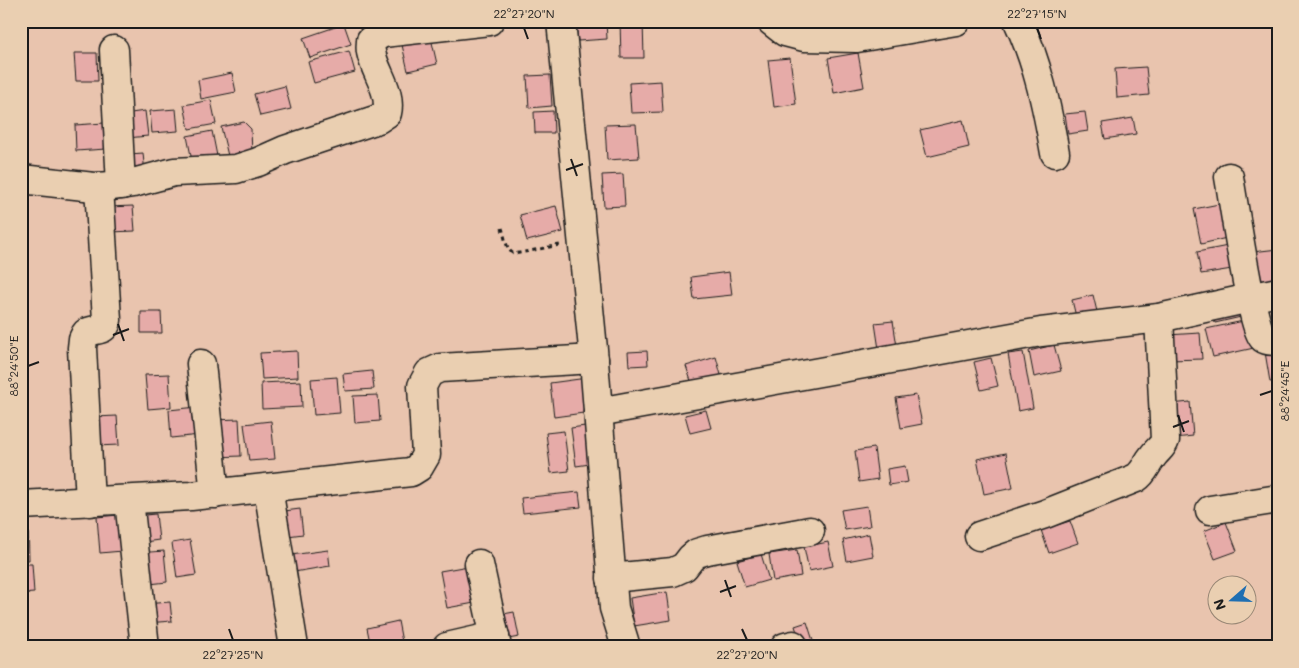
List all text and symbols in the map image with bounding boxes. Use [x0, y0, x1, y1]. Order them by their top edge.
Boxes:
text: 22°27'20"N [493, 5, 555, 21]
text: 22°27'15"N [1007, 5, 1067, 21]
text: 88°24'50"E [5, 335, 21, 397]
text: 88°24'45"E [1276, 361, 1292, 421]
north arrow [1206, 576, 1256, 626]
text: N [1209, 596, 1230, 613]
text: 22°27'25"N [203, 646, 263, 662]
text: 22°27'20"N [716, 646, 778, 662]

